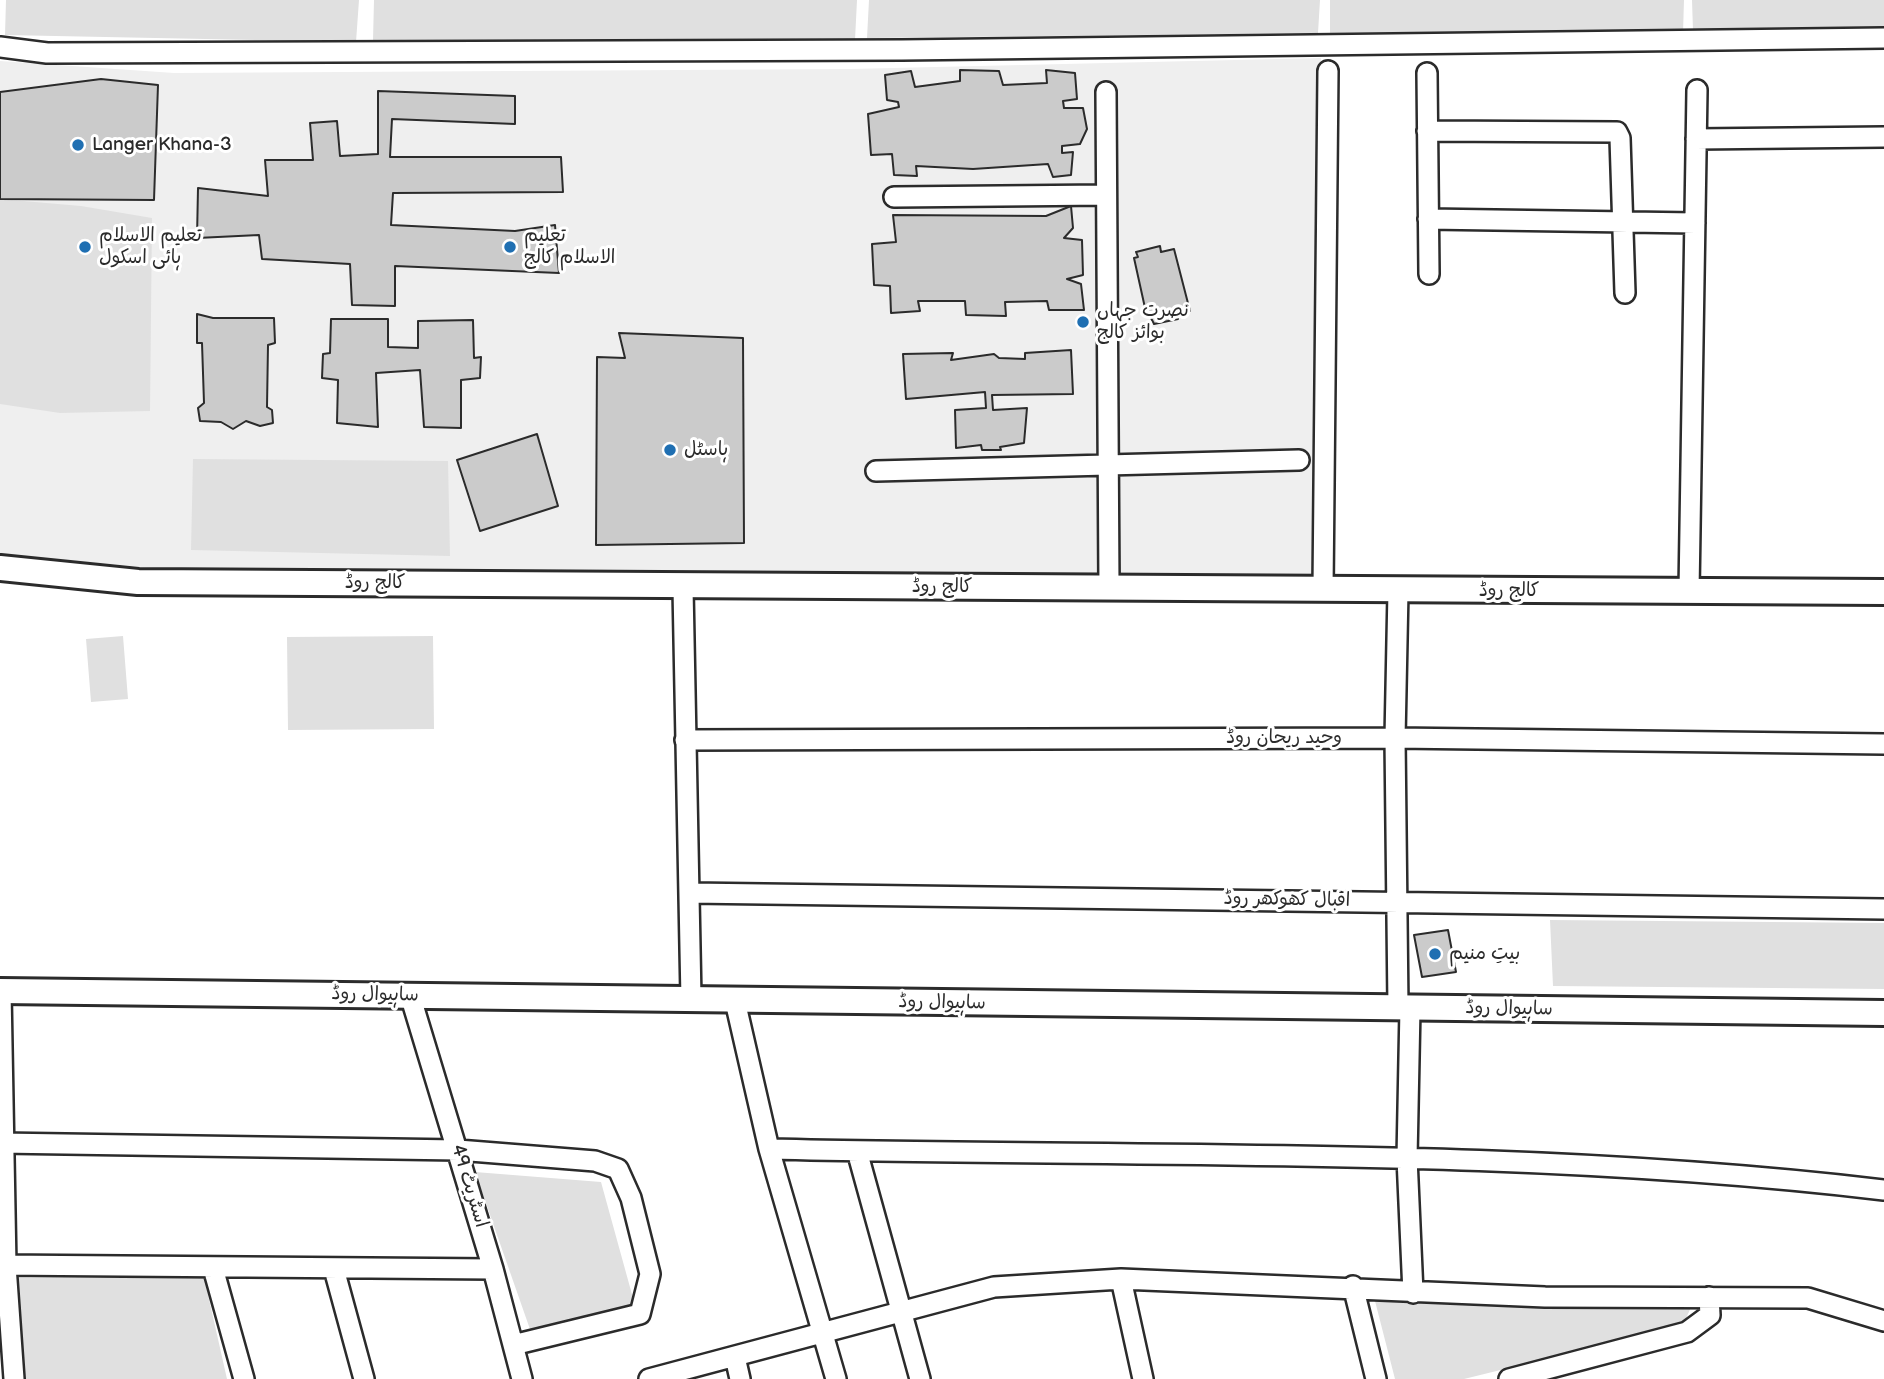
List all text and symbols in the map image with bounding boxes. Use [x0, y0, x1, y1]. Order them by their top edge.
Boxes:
place label: Langer Khana-3 [92, 134, 232, 156]
marker: Langer Khana-3 [70, 137, 86, 153]
place label: تعلیم الاسلام ہائی اسکول [99, 225, 202, 269]
place label: تعلیم الاسلام کالج [524, 225, 615, 269]
marker: تعلیم الاسلام ہائی اسکول [77, 239, 93, 255]
marker: تعلیم الاسلام کالج [502, 239, 518, 255]
place label: نصرت جہاں بوائز کالج [1097, 300, 1189, 344]
marker: نصرت جہاں بوائز کالج [1075, 314, 1091, 330]
place label: ہاسٹل [684, 439, 728, 461]
marker: ہاسٹل [662, 442, 678, 458]
street label: کالج روڈ [345, 572, 405, 594]
street label: کالج روڈ [912, 576, 972, 598]
street label: کالج روڈ [1479, 580, 1539, 602]
street label: وحید ریحان روڈ [1226, 727, 1342, 749]
street label: اقبال کھوکھر روڈ [1223, 887, 1351, 913]
place label: بیتِ منیم [1449, 943, 1520, 965]
marker: بیتِ منیم [1427, 946, 1443, 962]
street label: ساہیوال روڈ [331, 983, 419, 1007]
street label: ساہیوال روڈ [898, 991, 986, 1015]
street label: ساہیوال روڈ [1465, 997, 1553, 1021]
street label: اسٹریٹ 49 [446, 1142, 492, 1230]

